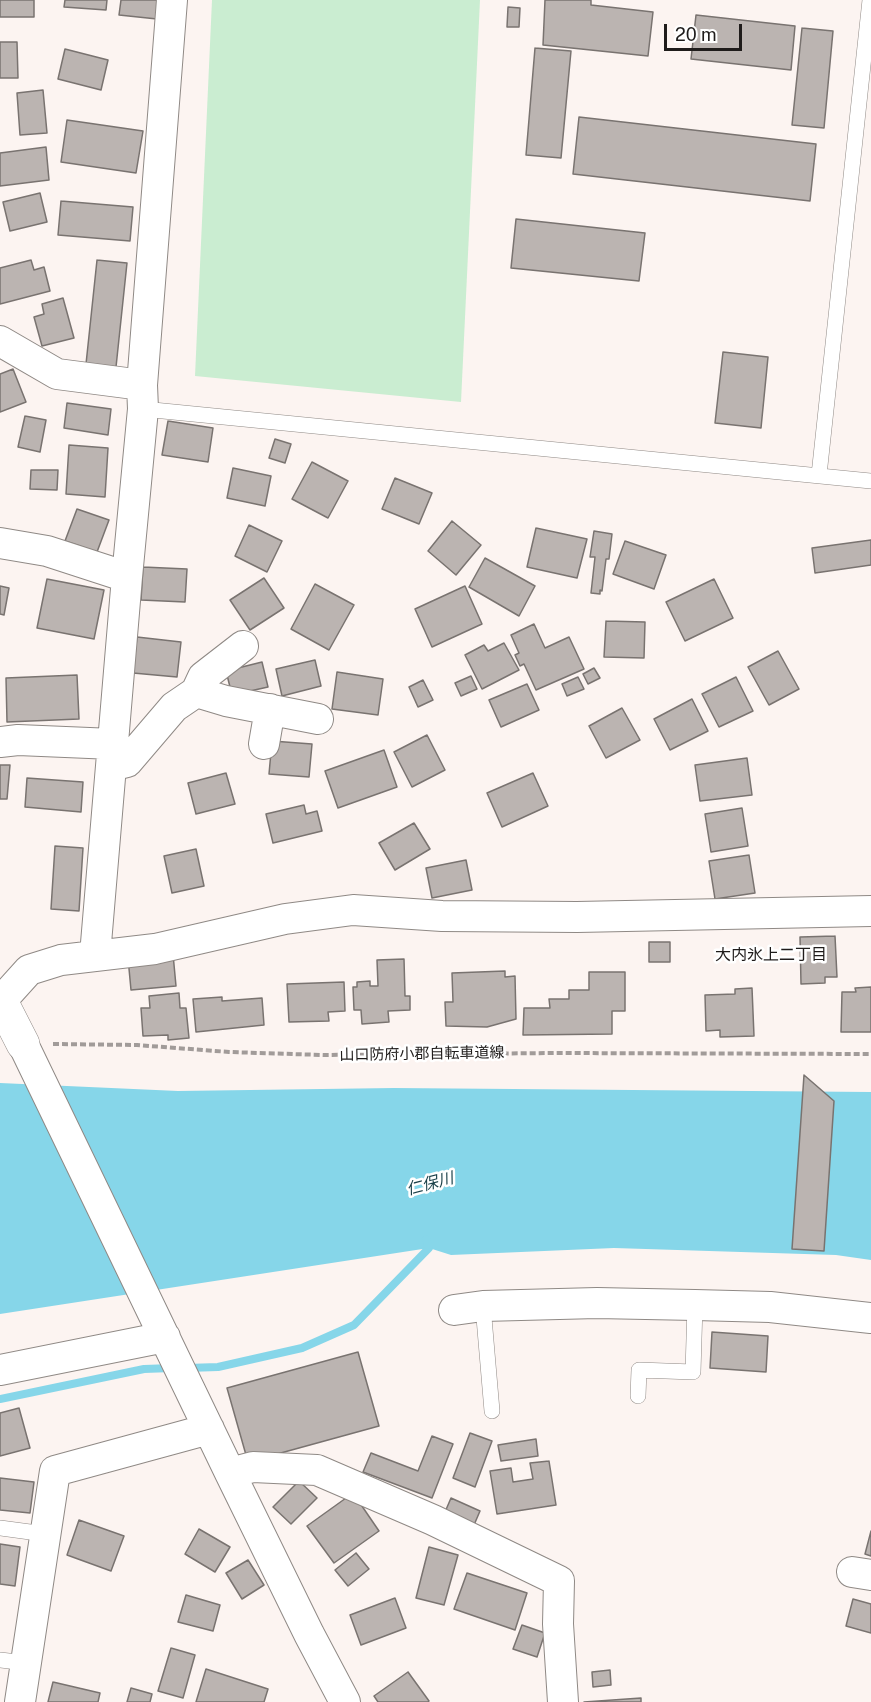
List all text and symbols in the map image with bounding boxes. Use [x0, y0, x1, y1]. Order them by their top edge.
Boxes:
scale bar [667, 12, 745, 50]
text: 20 m [675, 24, 717, 45]
district label: 大内氷上二丁目 [715, 945, 827, 965]
street label: 山口防府小郡自転車道線 [339, 1044, 505, 1064]
water label: 仁保川 [404, 1169, 456, 1199]

